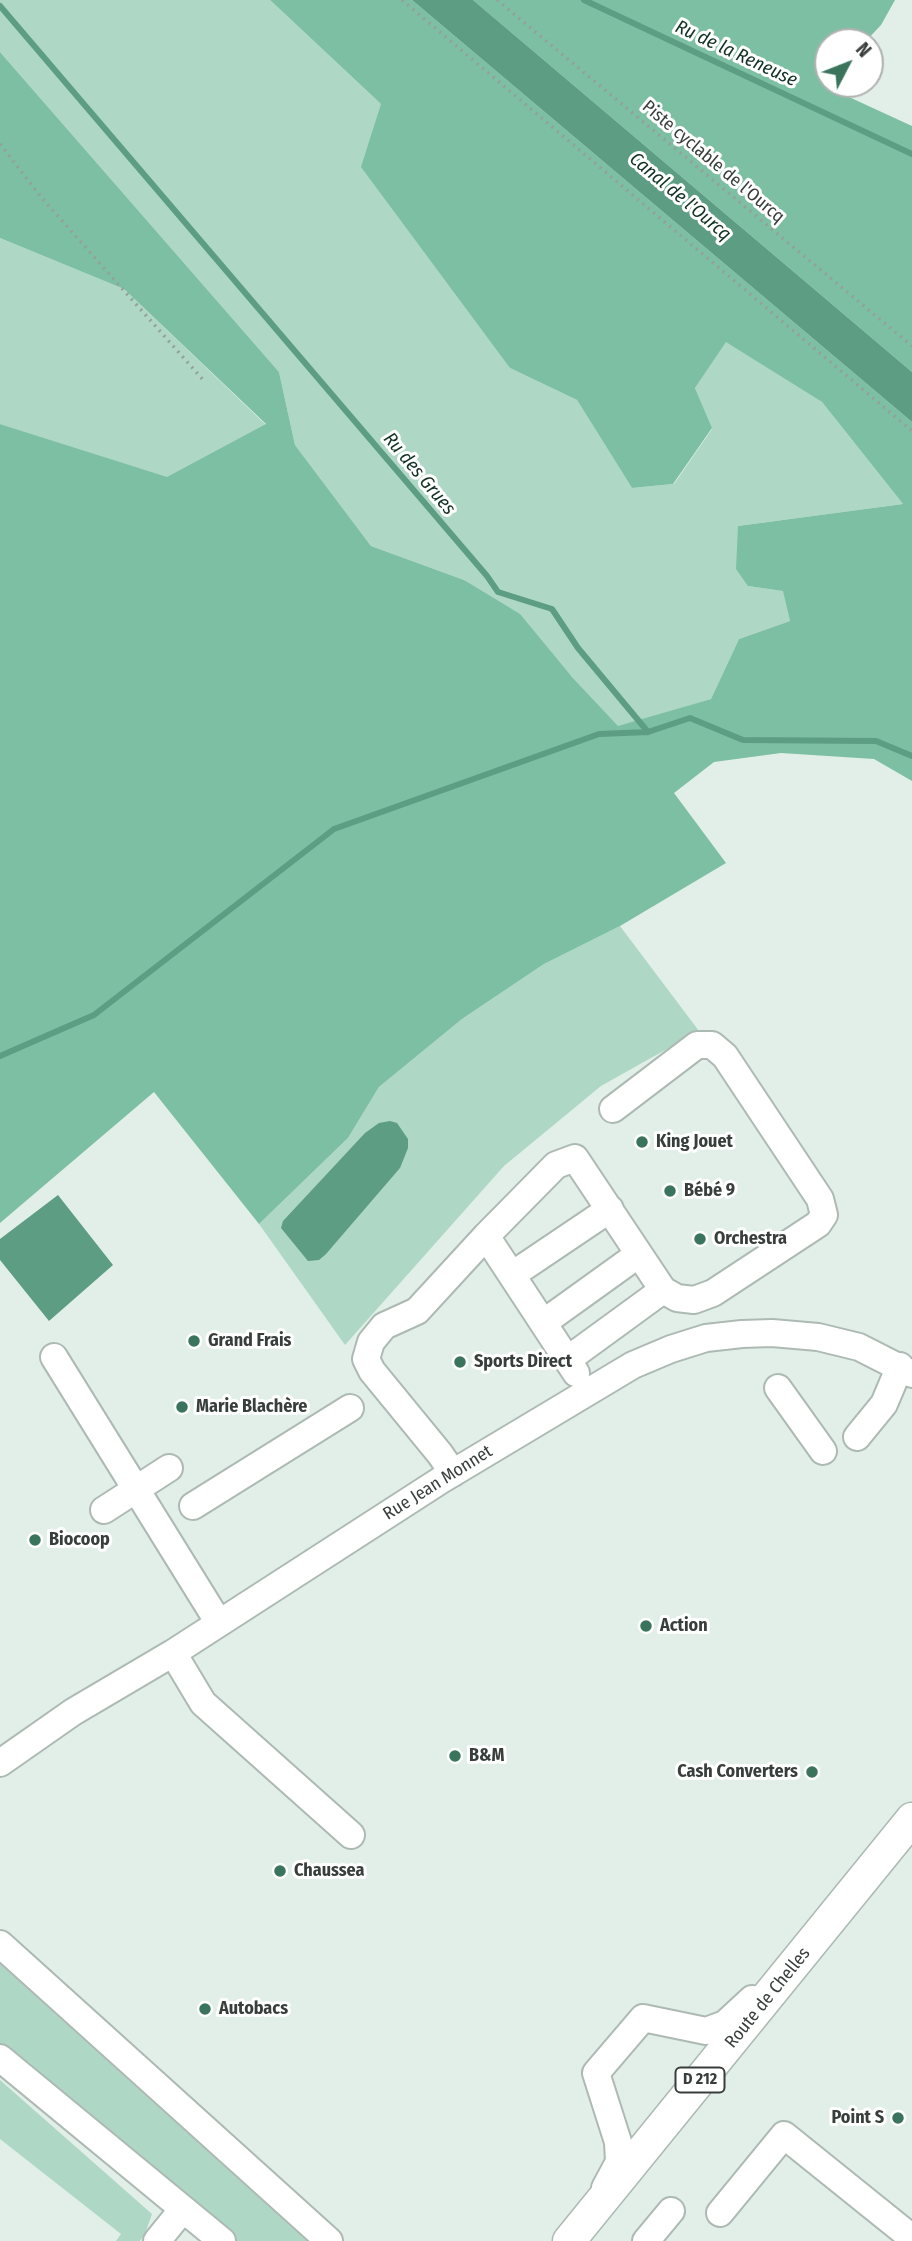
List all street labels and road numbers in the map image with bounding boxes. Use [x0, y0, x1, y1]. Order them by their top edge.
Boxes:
street label: Piste cyclable de l'Ourcq [638, 96, 788, 228]
street label: Rue Jean Monnet [379, 1441, 497, 1525]
street label: Route de Chelles [721, 1943, 815, 2053]
road number: D 212 [676, 2068, 724, 2092]

